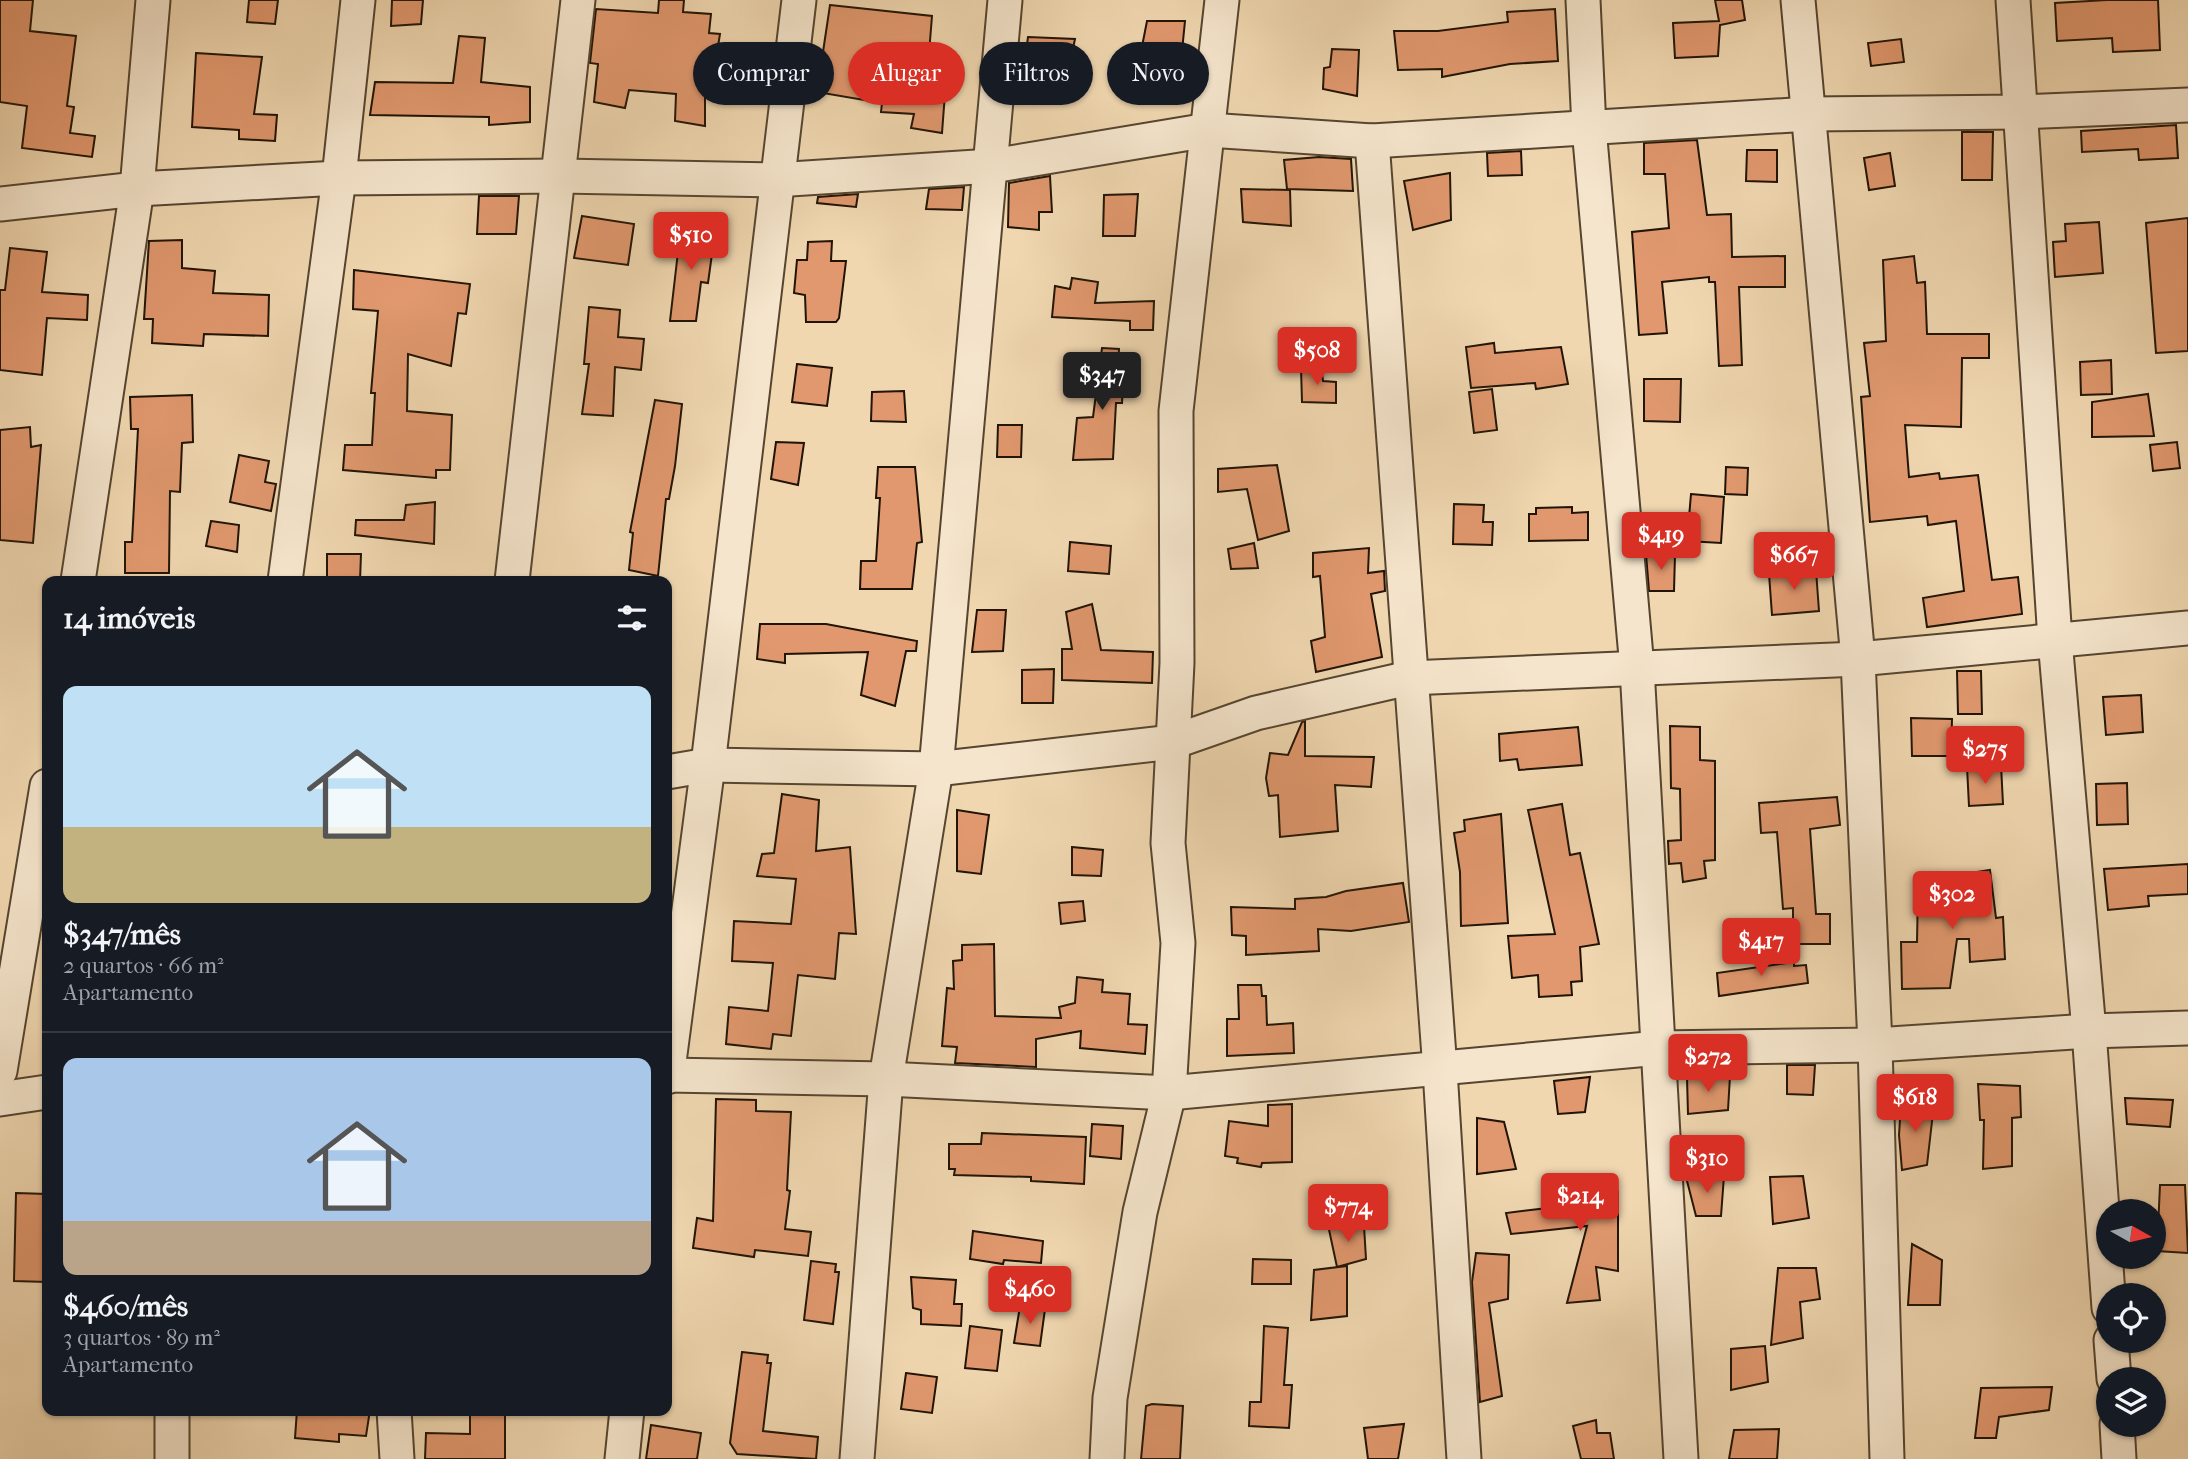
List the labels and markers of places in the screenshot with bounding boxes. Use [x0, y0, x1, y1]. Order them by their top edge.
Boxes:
pin: $510 [650, 212, 732, 272]
pin: $508 [1276, 328, 1358, 387]
pin: $347 [1061, 352, 1143, 412]
pin: $419 [1620, 512, 1702, 572]
pin: $667 [1753, 532, 1835, 592]
pin: $275 [1944, 726, 2026, 786]
pin: $302 [1911, 872, 1993, 931]
pin: $417 [1720, 918, 1802, 978]
pin: $272 [1667, 1034, 1749, 1094]
pin: $618 [1874, 1074, 1956, 1134]
pin: $310 [1666, 1136, 1748, 1195]
pin: $214 [1539, 1174, 1621, 1233]
pin: $774 [1307, 1184, 1389, 1244]
pin: $460 [989, 1266, 1071, 1326]

